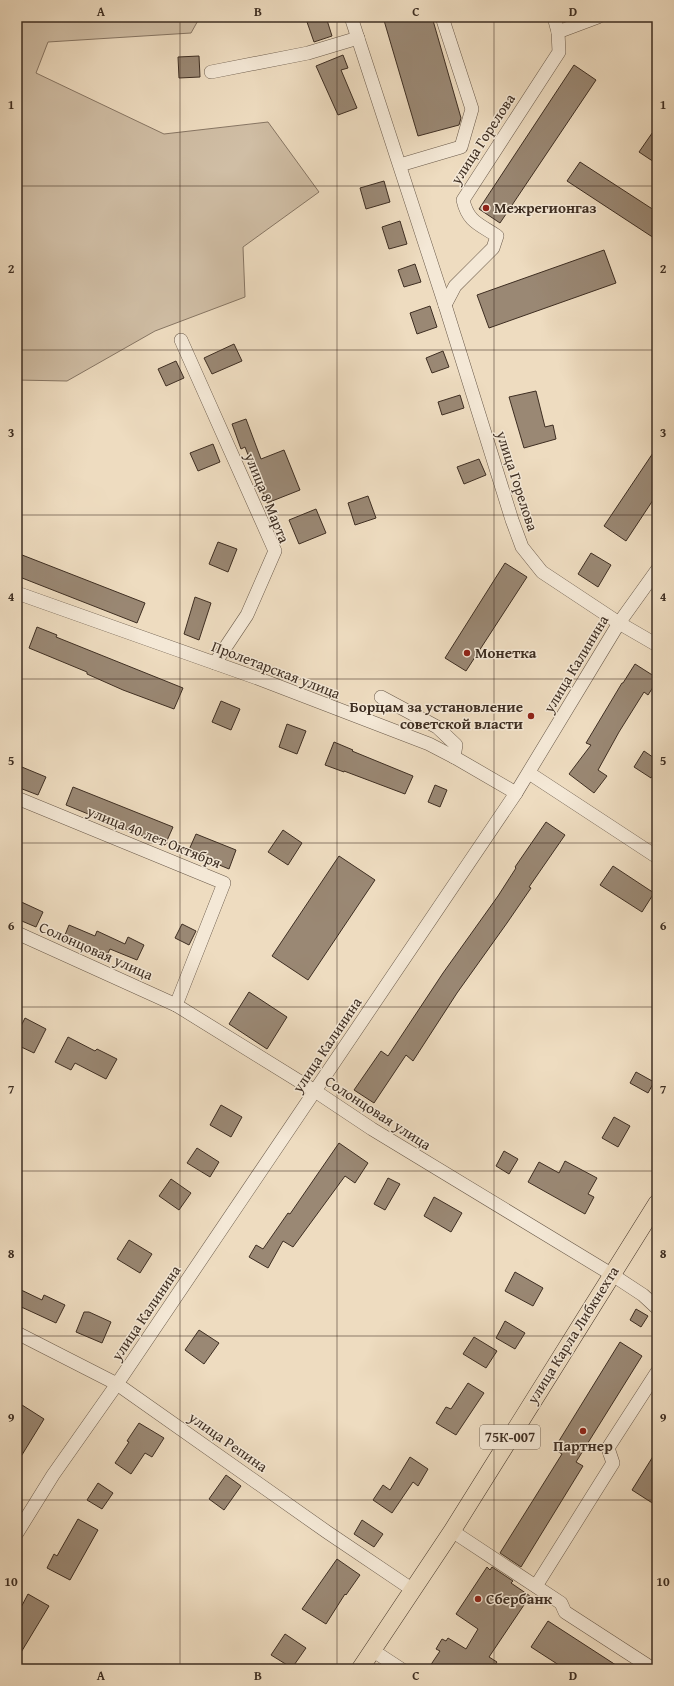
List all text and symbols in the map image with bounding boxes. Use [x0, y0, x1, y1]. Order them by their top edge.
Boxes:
text: A [97, 2, 106, 21]
text: B [254, 2, 262, 21]
text: C [412, 2, 420, 21]
text: D [569, 2, 577, 21]
street label: улица Горелова [445, 89, 520, 189]
text: 1 [8, 95, 14, 114]
text: 1 [660, 95, 666, 114]
place label: Межрегионгаз [494, 197, 597, 218]
marker: Межрегионгаз [481, 203, 491, 213]
text: 2 [8, 259, 15, 278]
text: 2 [660, 259, 667, 278]
text: 3 [8, 423, 14, 442]
text: 3 [660, 423, 666, 442]
street label: улица Горелова [491, 427, 544, 534]
street label: улица 8 Марта [239, 449, 295, 547]
text: 4 [8, 587, 15, 606]
text: 4 [660, 587, 667, 606]
street label: улица Калинина [538, 610, 614, 717]
street label: Пролетарская улица [209, 635, 344, 704]
place label: Монетка [475, 642, 537, 663]
marker: Монетка [462, 648, 472, 658]
place label: Борцам за установление советской власти [350, 696, 524, 734]
marker: Борцам за установление советской власти [526, 711, 536, 721]
text: 5 [8, 751, 15, 770]
text: 5 [660, 751, 667, 770]
street label: улица 40 лет Октября [83, 800, 225, 873]
text: 6 [8, 916, 15, 935]
street label: Солонцовая улица [36, 916, 157, 985]
text: 6 [660, 916, 667, 935]
street label: улица Калинина [286, 992, 367, 1097]
street label: Солонцовая улица [321, 1070, 436, 1155]
text: 7 [8, 1080, 15, 1099]
text: 7 [660, 1080, 667, 1099]
text: 8 [8, 1244, 15, 1263]
text: 8 [660, 1244, 667, 1263]
street label: улица Калинина [105, 1260, 186, 1365]
street label: улица Карла Либкнехта [521, 1261, 624, 1408]
street label: улица Репина [184, 1406, 273, 1477]
text: 9 [8, 1408, 15, 1427]
text: 9 [660, 1408, 667, 1427]
road number: 75К-007 [480, 1425, 540, 1449]
marker: Партнер [578, 1426, 588, 1436]
place label: Партнер [553, 1435, 613, 1456]
text: 10 [4, 1572, 18, 1591]
text: 10 [656, 1572, 670, 1591]
place label: Сбербанк [486, 1588, 553, 1609]
marker: Сбербанк [473, 1594, 483, 1604]
text: A [97, 1666, 106, 1685]
text: B [254, 1666, 262, 1685]
text: C [412, 1666, 420, 1685]
text: D [569, 1666, 577, 1685]

